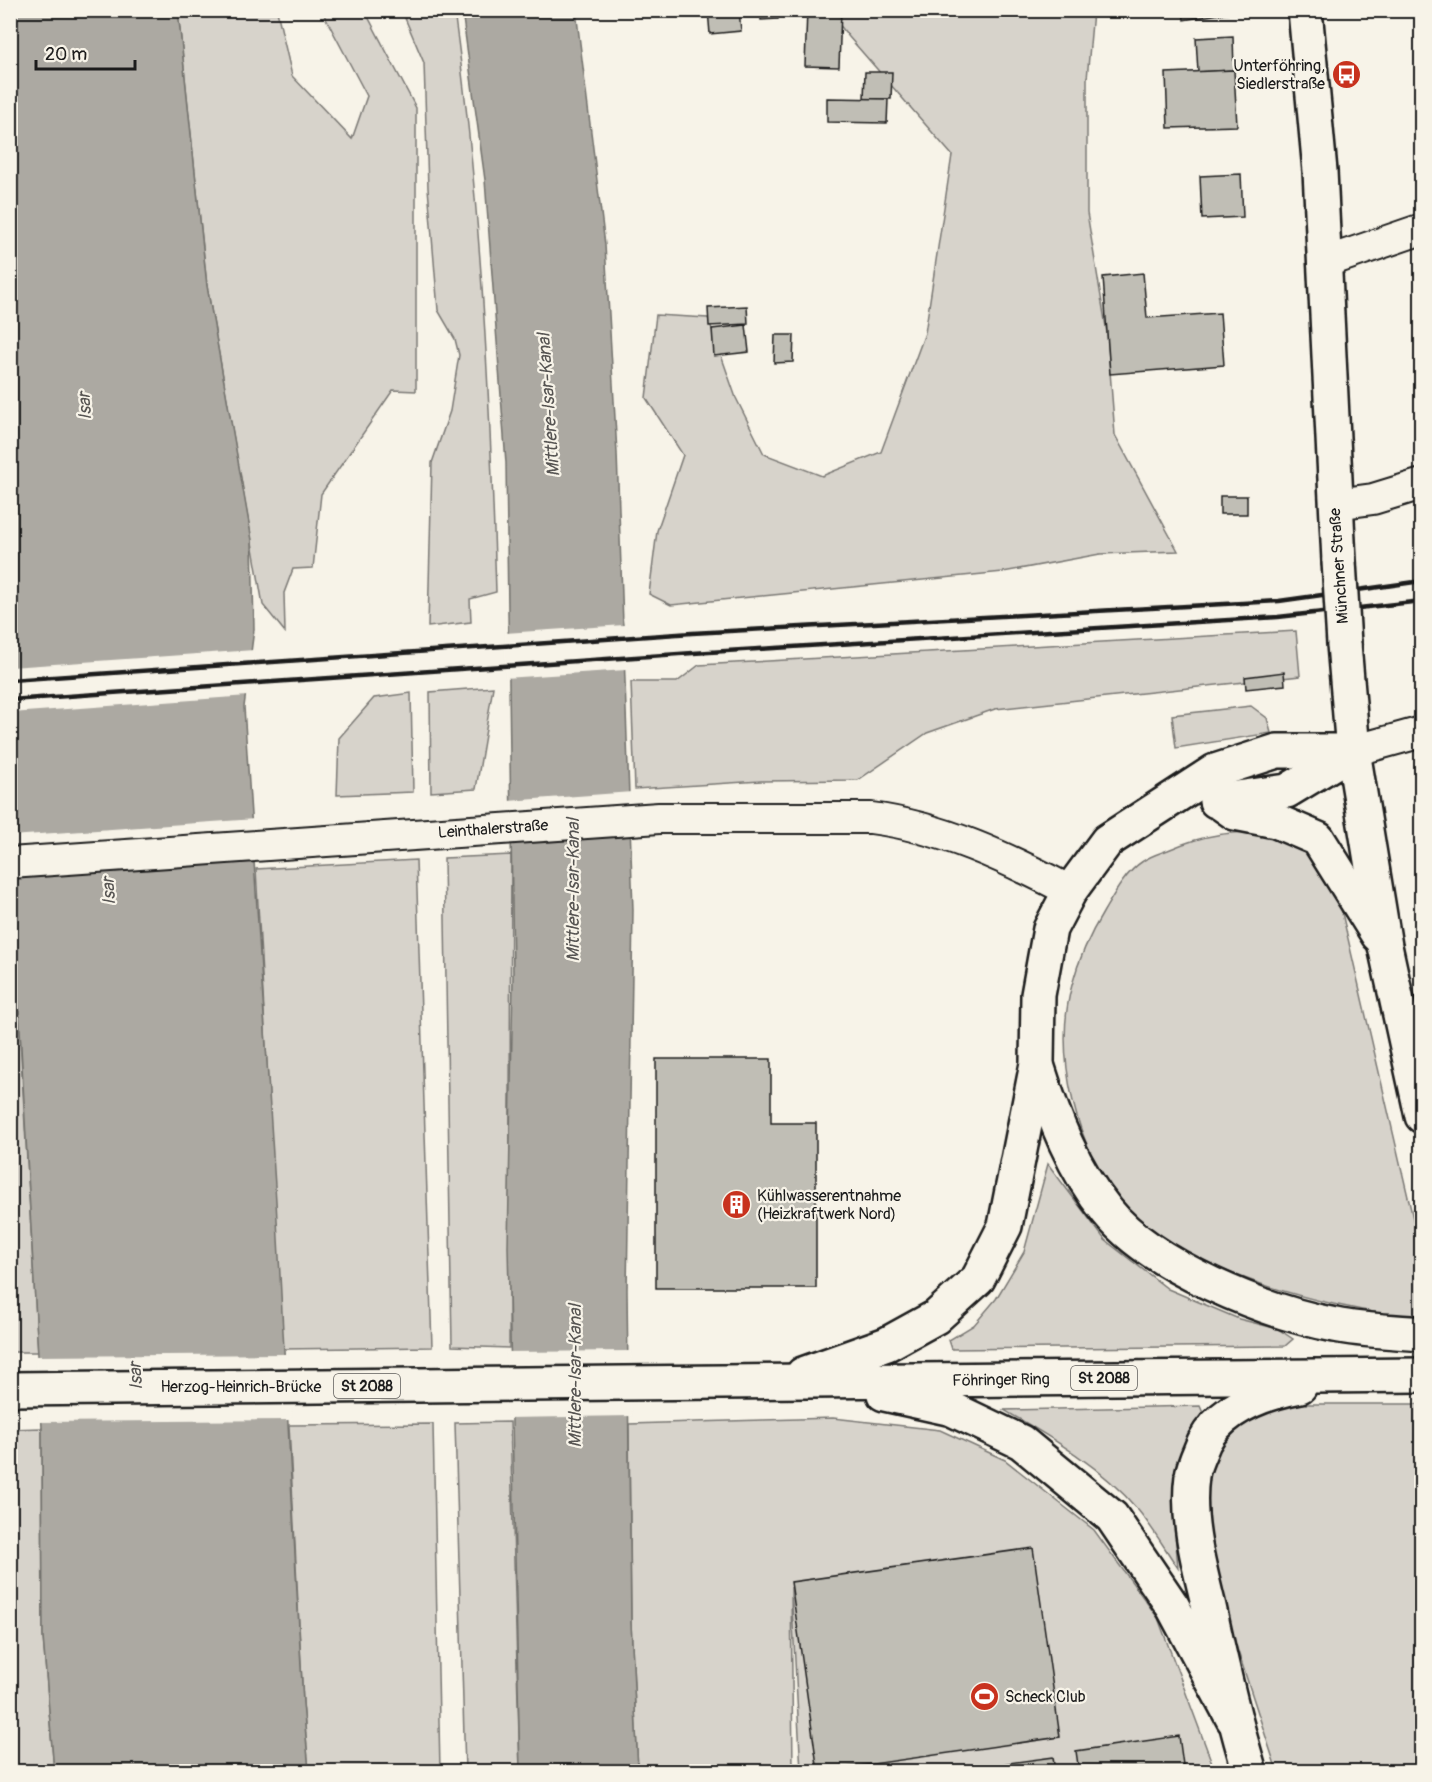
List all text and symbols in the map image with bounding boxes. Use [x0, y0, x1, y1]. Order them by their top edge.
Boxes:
scale bar [36, 33, 135, 71]
text: 20 m [45, 43, 87, 66]
place label: Unterföhring, Siedlerstraße [1233, 56, 1325, 94]
bus stop icon: Unterföhring, Siedlerstraße [1330, 59, 1362, 91]
water label: Mittlere-Isar-Kanal [532, 331, 565, 477]
water label: Isar [73, 389, 97, 421]
street label: Münchner Straße [1325, 507, 1353, 625]
street label: Leinthalerstraße [437, 815, 549, 843]
water label: Mittlere-Isar-Kanal [562, 817, 585, 962]
water label: Isar [97, 874, 121, 906]
place label: Kühlwasserentnahme (Heizkraftwerk Nord) [757, 1186, 901, 1224]
building icon: Kühlwasserentnahme (Heizkraftwerk Nord) [720, 1189, 752, 1221]
water label: Mittlere-Isar-Kanal [564, 1303, 587, 1448]
water label: Isar [124, 1359, 148, 1391]
road number: St 2088 [1071, 1366, 1137, 1390]
street label: Föhringer Ring [952, 1369, 1050, 1391]
road number: St 2088 [334, 1374, 400, 1398]
street label: Herzog-Heinrich-Brücke [161, 1377, 321, 1397]
sports icon: Scheck Club [968, 1681, 1000, 1713]
place label: Scheck Club [1005, 1687, 1086, 1707]

